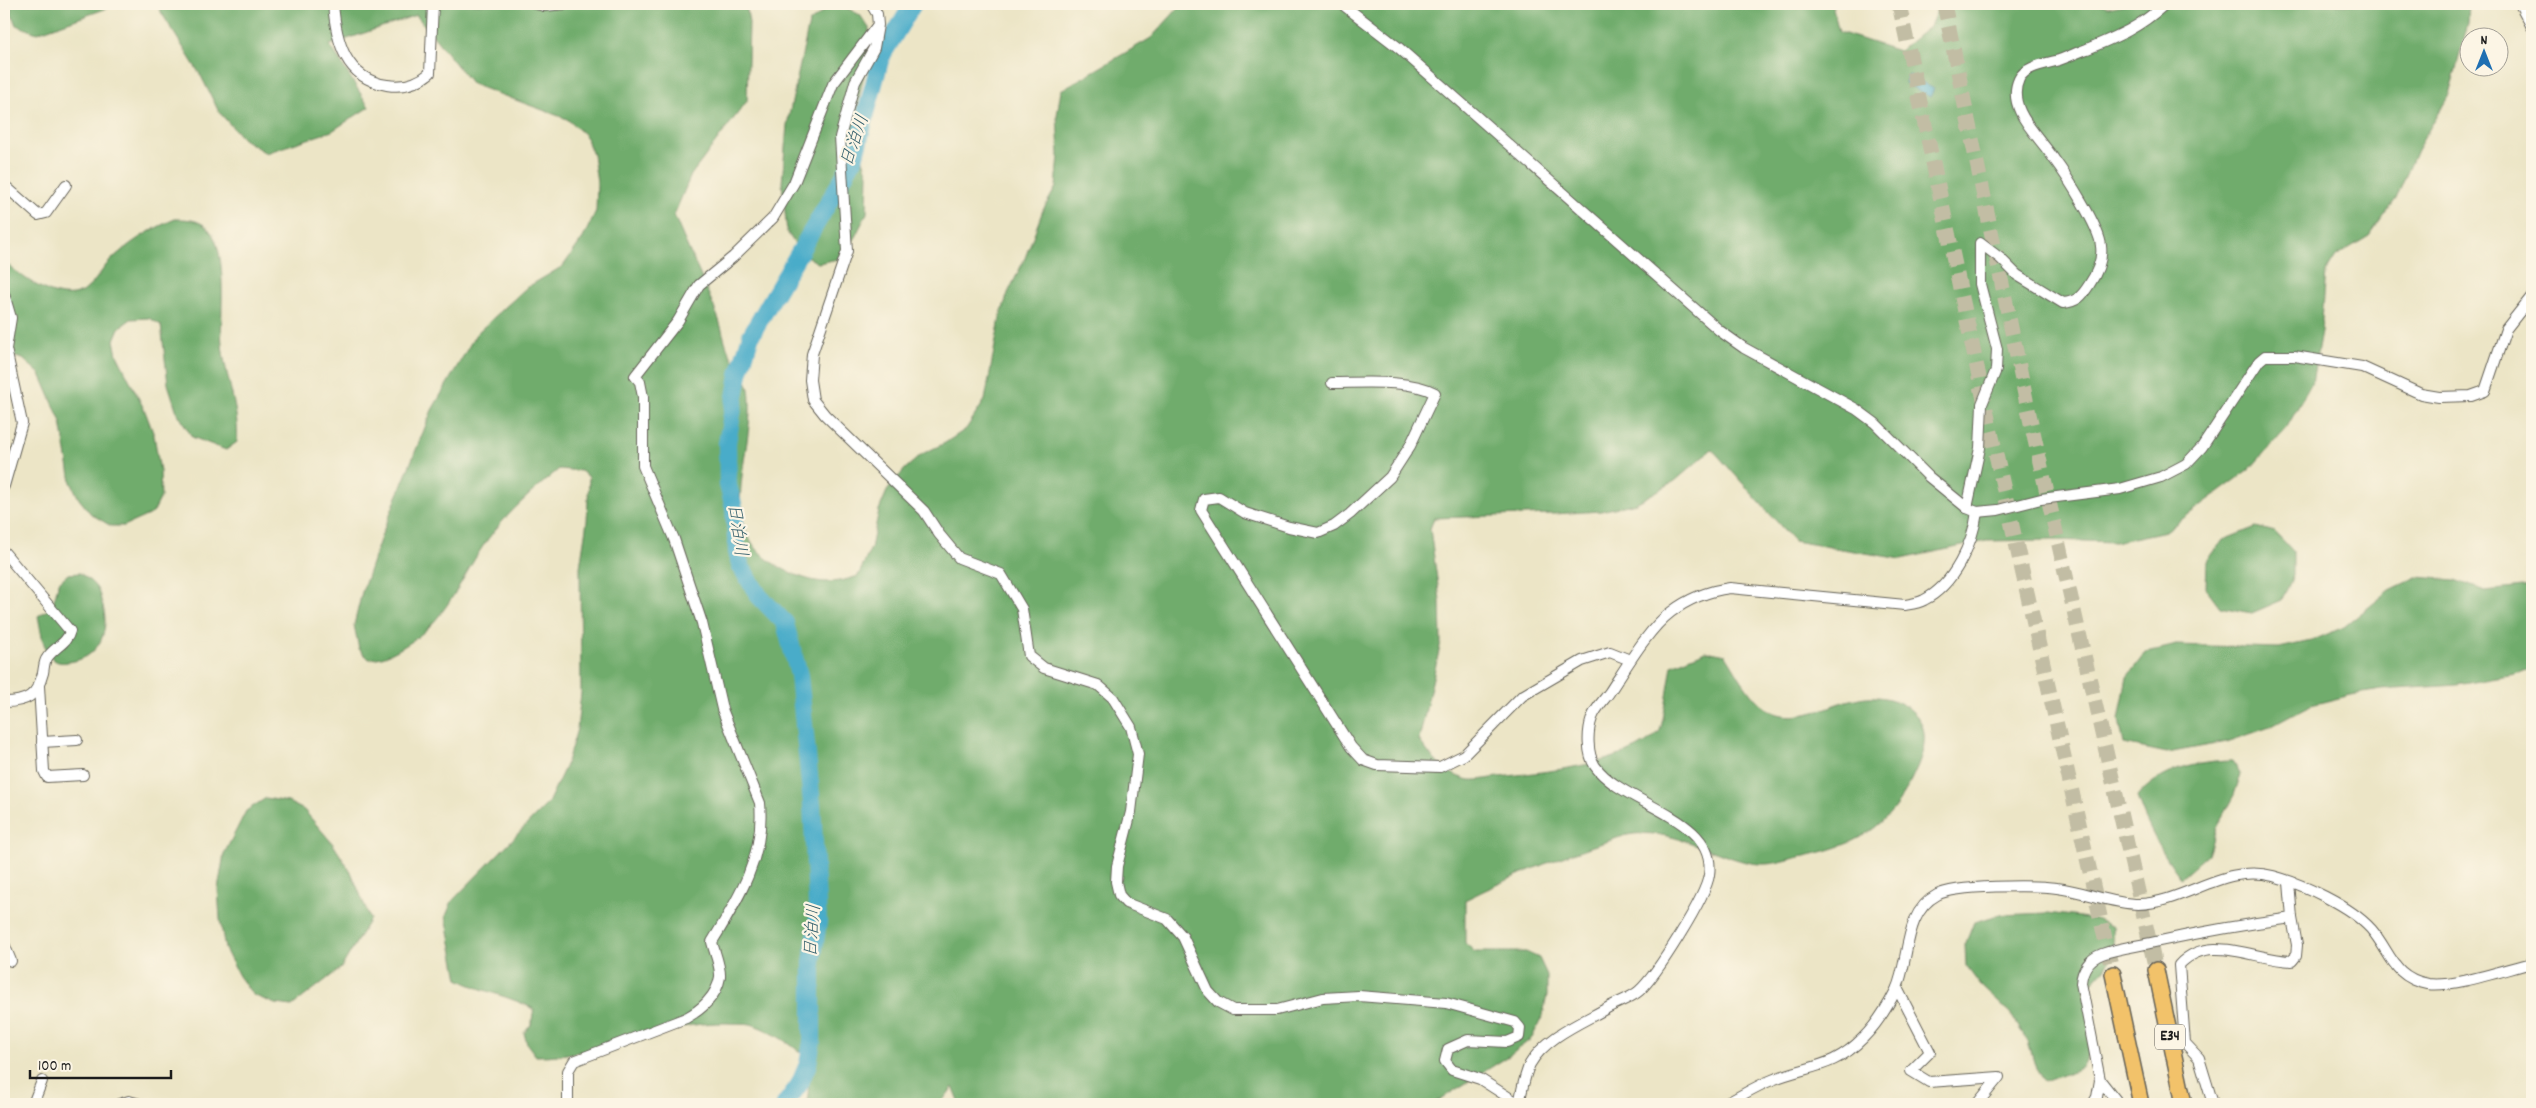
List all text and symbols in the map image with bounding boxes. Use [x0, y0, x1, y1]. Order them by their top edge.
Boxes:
north arrow [2458, 28, 2508, 78]
text: N [2481, 31, 2488, 51]
water label: 日泊川 [835, 111, 877, 171]
water label: 日泊川 [720, 502, 752, 558]
water label: 日泊川 [800, 903, 828, 959]
road number: E34 [2155, 1024, 2185, 1050]
scale bar [30, 1048, 171, 1080]
text: 100 m [38, 1056, 71, 1078]

